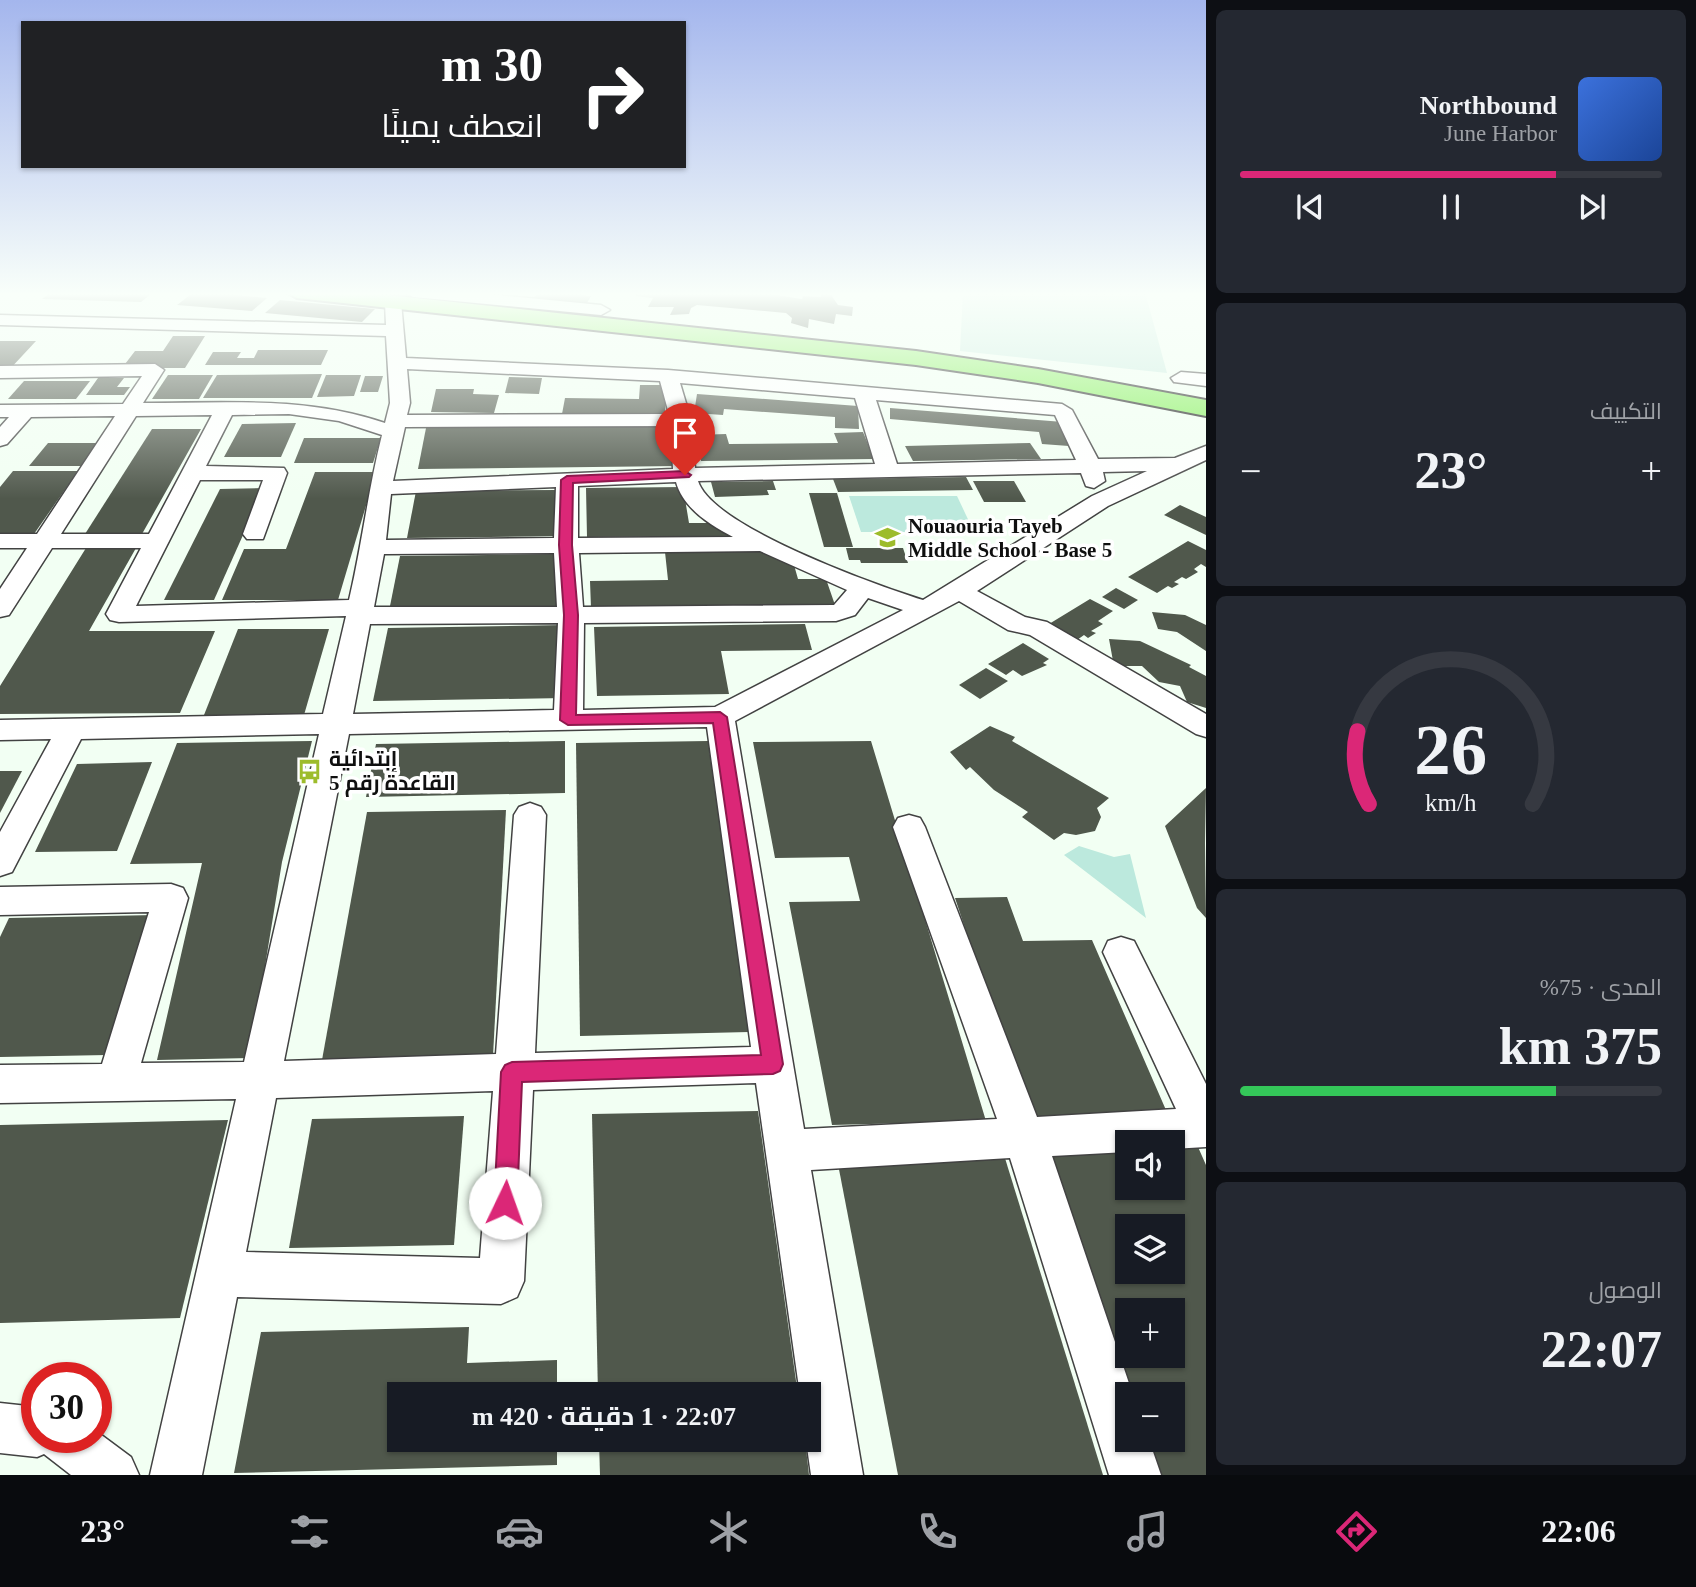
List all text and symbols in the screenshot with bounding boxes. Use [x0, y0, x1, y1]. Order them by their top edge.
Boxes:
text: 30 m [441, 37, 543, 92]
icon: right [567, 49, 658, 140]
text: Northbound [1420, 91, 1557, 120]
text: انعطف يمينًا [381, 108, 543, 144]
text: June Harbor [1444, 121, 1557, 146]
icon: previous [1291, 188, 1329, 226]
icon: pause [1432, 188, 1470, 226]
icon: next [1573, 188, 1611, 226]
text: التكييف [1590, 399, 1662, 424]
pin [655, 403, 715, 475]
icon: arrive [666, 414, 704, 452]
text: 23° [1415, 442, 1487, 499]
text: − [1240, 450, 1261, 492]
text: + [1641, 450, 1662, 492]
place label: Nouaouria Tayeb Middle School - Base 5 [908, 514, 1112, 562]
school or university icon: Nouaouria Tayeb Middle School - Base 5 [874, 524, 902, 552]
text: 26 [1415, 709, 1487, 790]
place label: إبتدائية القاعدة رقم 5 [329, 747, 456, 797]
bus stop icon: إبتدائية القاعدة رقم 5 [295, 757, 323, 785]
text: km/h [1425, 788, 1477, 815]
text: المدى · 75% [1540, 975, 1662, 1000]
text: 375 km [1499, 1018, 1662, 1075]
map controls [1115, 1130, 1185, 1452]
button: sound [1115, 1130, 1185, 1200]
position arrow [468, 1166, 542, 1240]
button: layers [1115, 1214, 1185, 1284]
text: الوصول [1589, 1278, 1662, 1303]
button: + [1115, 1298, 1185, 1368]
text: 22:07 [1541, 1321, 1662, 1378]
speed limit sign: 30 [21, 1362, 112, 1453]
button: − [1115, 1382, 1185, 1452]
text: 22:07 · 1 دقيقة · 420 m [472, 1402, 736, 1431]
icon: filters [285, 1507, 334, 1556]
icon: car [495, 1507, 544, 1556]
icon: climate [704, 1507, 753, 1556]
icon: phone [913, 1507, 962, 1556]
icon: music [1123, 1507, 1172, 1556]
icon: directions [1332, 1507, 1381, 1556]
text: 23° [80, 1513, 125, 1549]
text: 22:06 [1541, 1513, 1616, 1549]

